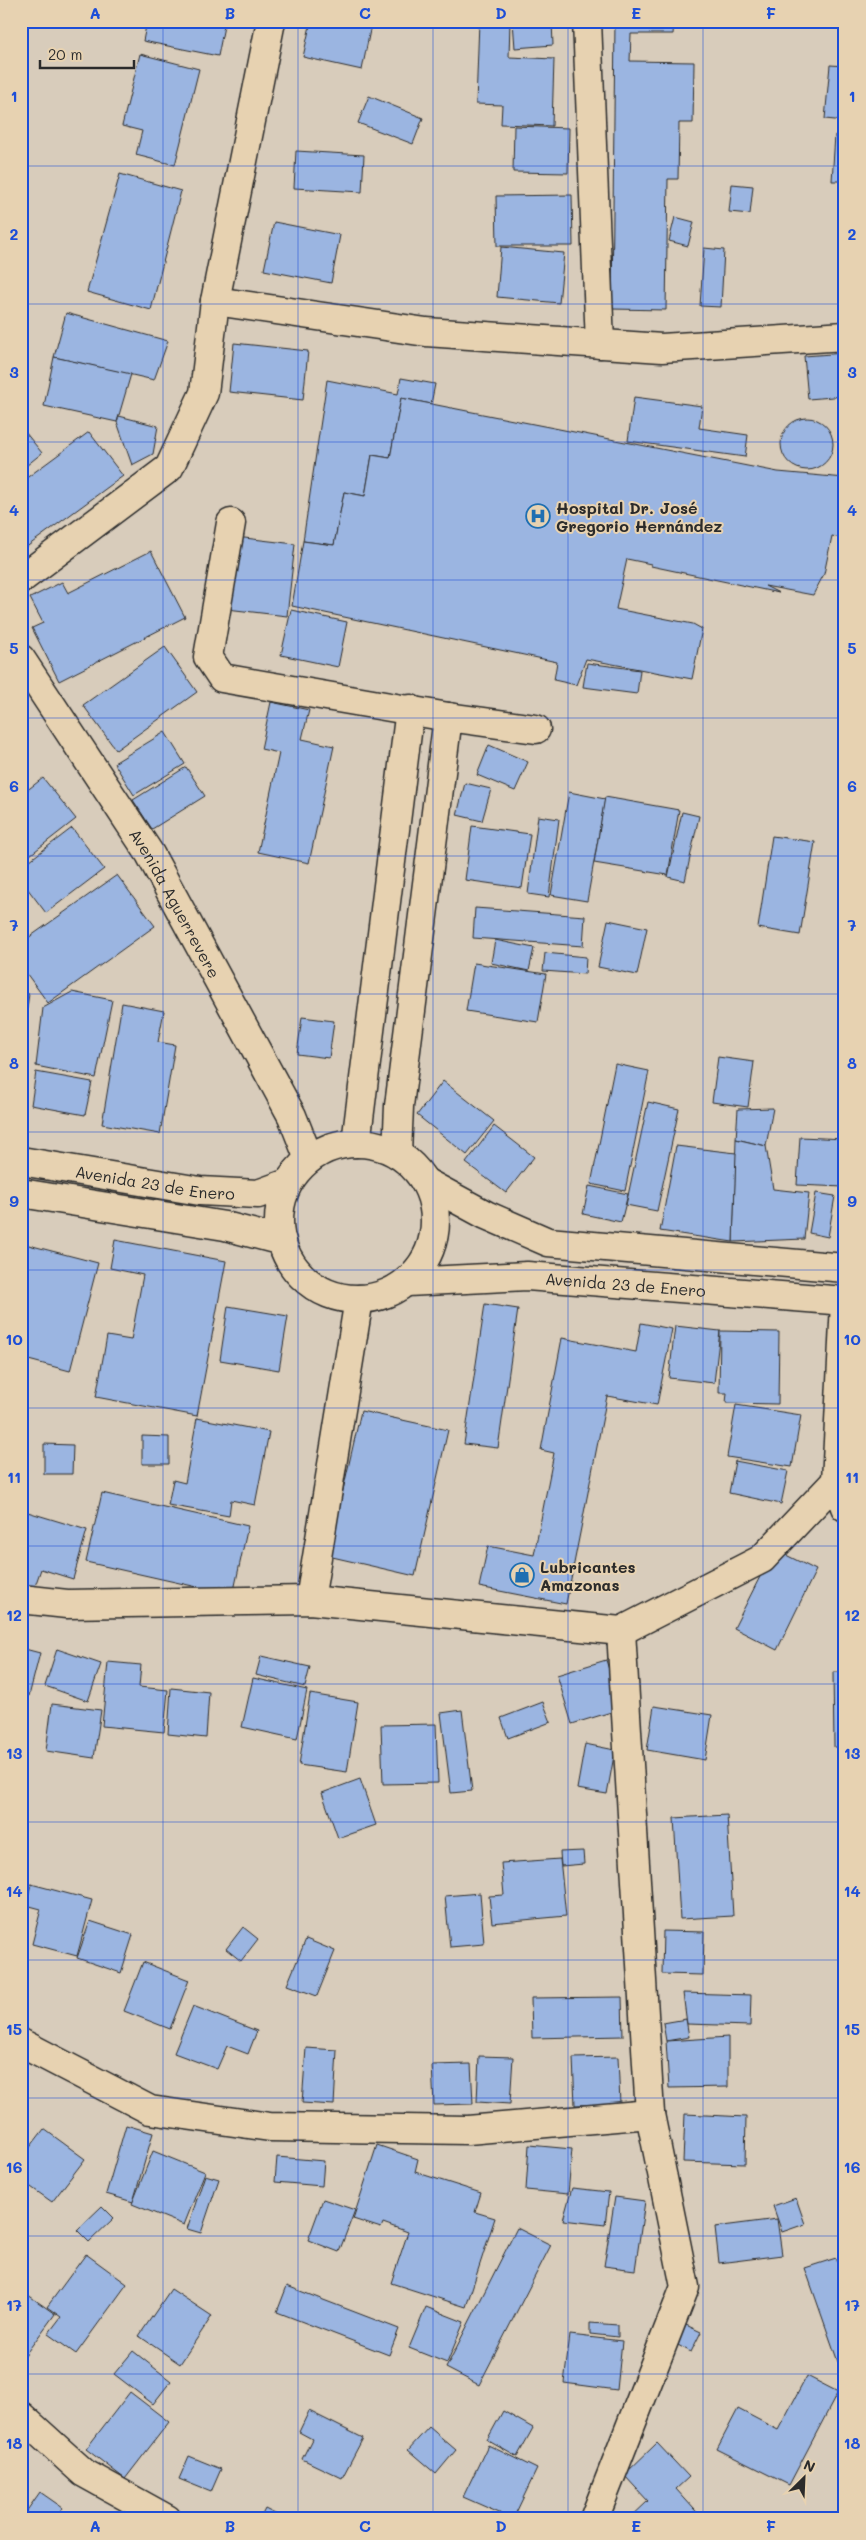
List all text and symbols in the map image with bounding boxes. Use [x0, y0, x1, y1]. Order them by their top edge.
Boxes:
text: A [89, 2, 101, 23]
text: B [225, 2, 235, 23]
text: C [359, 2, 371, 23]
text: D [495, 2, 507, 23]
text: E [631, 2, 641, 23]
text: F [766, 2, 776, 23]
scale bar [40, 38, 134, 70]
text: 20 m [48, 44, 82, 64]
text: 1 [10, 85, 18, 106]
text: 1 [848, 85, 856, 106]
text: 2 [10, 223, 19, 244]
text: 2 [848, 223, 857, 244]
text: 3 [9, 361, 19, 382]
text: 3 [847, 361, 857, 382]
place label: Hospital Dr. José Gregorio Hernández [556, 497, 722, 536]
text: 4 [9, 499, 19, 520]
text: 4 [847, 499, 857, 520]
hospital icon: Hospital Dr. José Gregorio Hernández [525, 503, 551, 529]
text: 5 [9, 637, 19, 658]
text: 5 [847, 637, 857, 658]
text: 6 [9, 775, 19, 796]
text: 6 [847, 775, 857, 796]
street label: Avenida Aguerrevere [125, 824, 226, 981]
text: 7 [10, 914, 19, 935]
text: 7 [848, 914, 857, 935]
text: 8 [9, 1052, 19, 1073]
text: 8 [847, 1052, 857, 1073]
street label: Avenida 23 de Enero [74, 1160, 236, 1203]
text: 9 [9, 1190, 19, 1211]
text: 9 [847, 1190, 857, 1211]
street label: Avenida 23 de Enero [544, 1267, 707, 1301]
text: 10 [5, 1328, 23, 1349]
text: 10 [843, 1328, 861, 1349]
text: 11 [7, 1466, 21, 1487]
text: 11 [845, 1466, 859, 1487]
place label: Lubricantes Amazonas [540, 1556, 636, 1595]
shop icon: Lubricantes Amazonas [509, 1562, 535, 1588]
text: 12 [6, 1604, 22, 1625]
text: 12 [844, 1604, 860, 1625]
text: 13 [6, 1742, 23, 1763]
text: 13 [844, 1742, 861, 1763]
text: 14 [5, 1880, 23, 1901]
text: 14 [843, 1880, 861, 1901]
text: 15 [6, 2018, 22, 2039]
text: 15 [844, 2018, 860, 2039]
text: 16 [6, 2156, 23, 2177]
text: 16 [844, 2156, 861, 2177]
text: 17 [6, 2294, 22, 2315]
text: 17 [844, 2294, 860, 2315]
text: 18 [5, 2432, 23, 2453]
text: 18 [843, 2432, 861, 2453]
north arrow [778, 2452, 828, 2502]
text: N [801, 2455, 818, 2477]
text: A [89, 2515, 101, 2536]
text: B [225, 2515, 235, 2536]
text: C [359, 2515, 371, 2536]
text: D [495, 2515, 507, 2536]
text: E [631, 2515, 641, 2536]
text: F [766, 2515, 776, 2536]

